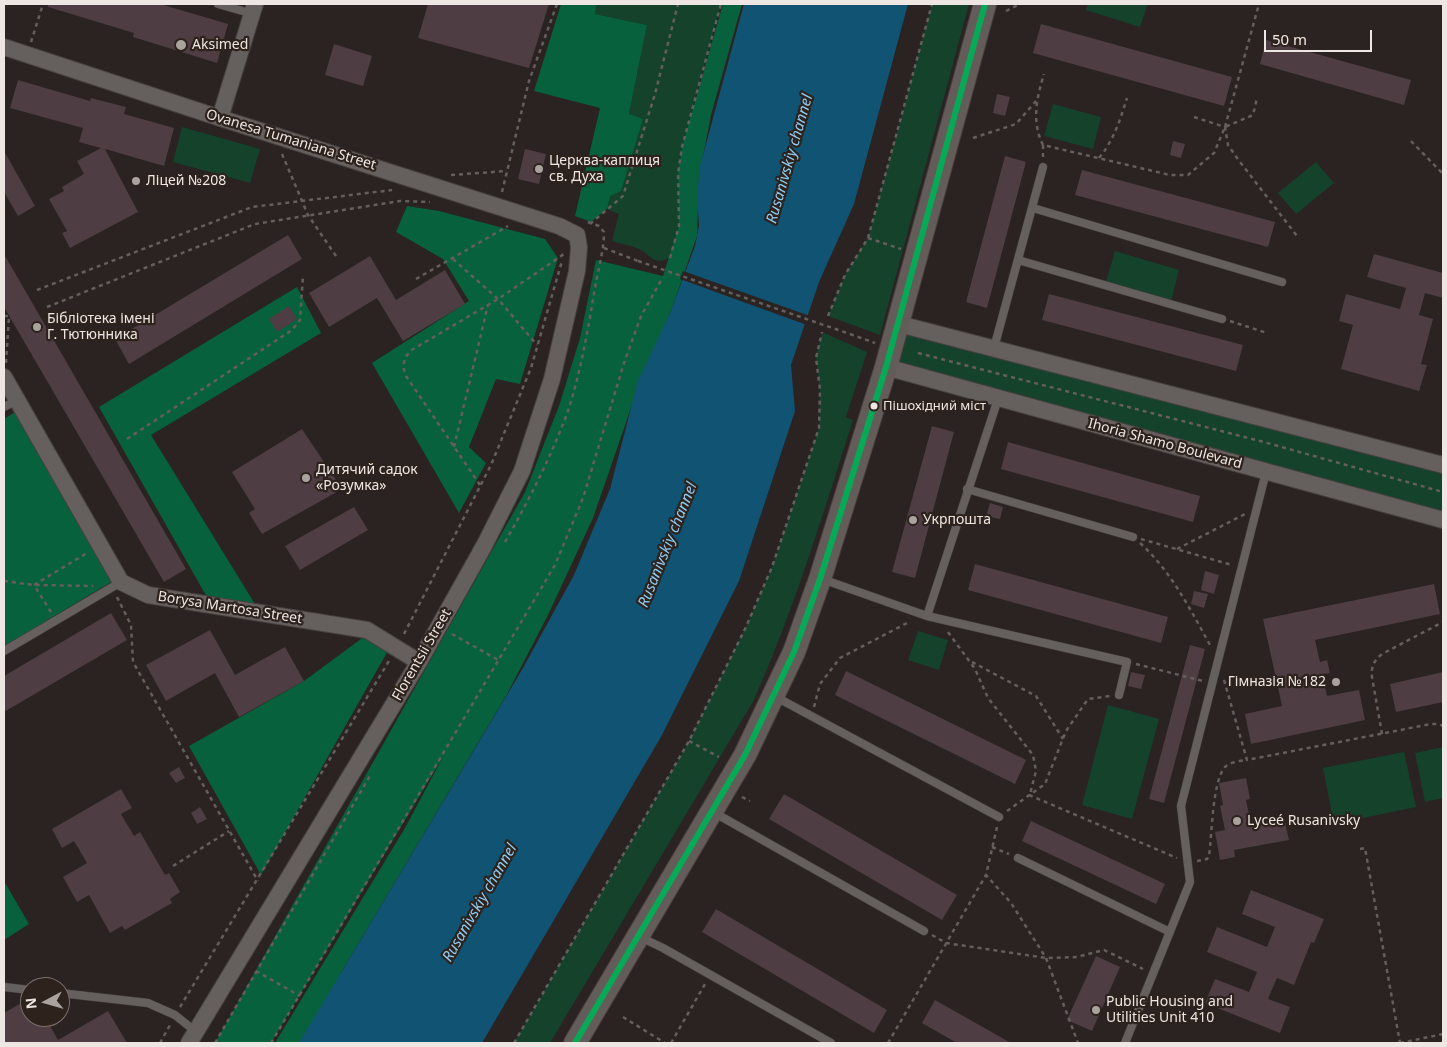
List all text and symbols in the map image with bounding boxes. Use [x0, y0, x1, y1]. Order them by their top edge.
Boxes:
scale bar [1267, 20, 1374, 52]
text: 50 m [1272, 29, 1307, 49]
place label: Aksimed [192, 37, 248, 53]
marker: Aksimed [174, 38, 188, 52]
water label: Rusanivskiy channel [763, 92, 817, 226]
street label: Ovanesa Tumaniana Street [204, 106, 378, 174]
place label: Церква-каплиця св. Духа [549, 153, 660, 186]
marker: Церква-каплиця св. Духа [533, 163, 545, 175]
place label: Ліцей №208 [146, 173, 226, 189]
marker: Ліцей №208 [130, 175, 142, 187]
place label: Бібліотека імені Г. Тютюнника [47, 311, 155, 344]
marker: Бібліотека імені Г. Тютюнника [31, 321, 43, 333]
place label: Пішохідний міст [883, 398, 986, 414]
marker: Пішохідний міст [869, 401, 879, 411]
street label: Ihoria Shamo Boulevard [1086, 415, 1244, 473]
place label: Дитячий садок «Розумка» [316, 462, 418, 494]
marker: Дитячий садок «Розумка» [300, 472, 312, 484]
water label: Rusanivskiy channel [635, 480, 701, 610]
place label: Укрпошта [923, 512, 991, 528]
marker: Укрпошта [907, 514, 919, 526]
street label: Borysa Martosa Street [157, 588, 303, 628]
street label: Florentsii Street [389, 606, 455, 704]
place label: Гімназія №182 [1228, 674, 1326, 690]
marker: Гімназія №182 [1330, 676, 1342, 688]
place label: Lyceé Rusanivsky [1247, 813, 1360, 829]
marker: Lyceé Rusanivsky [1231, 815, 1243, 827]
water label: Rusanivskiy channel [439, 841, 521, 965]
north arrow [20, 977, 70, 1027]
place label: Public Housing and Utilities Unit 410 [1106, 994, 1233, 1026]
text: N [21, 997, 41, 1010]
marker: Public Housing and Utilities Unit 410 [1090, 1004, 1102, 1016]

